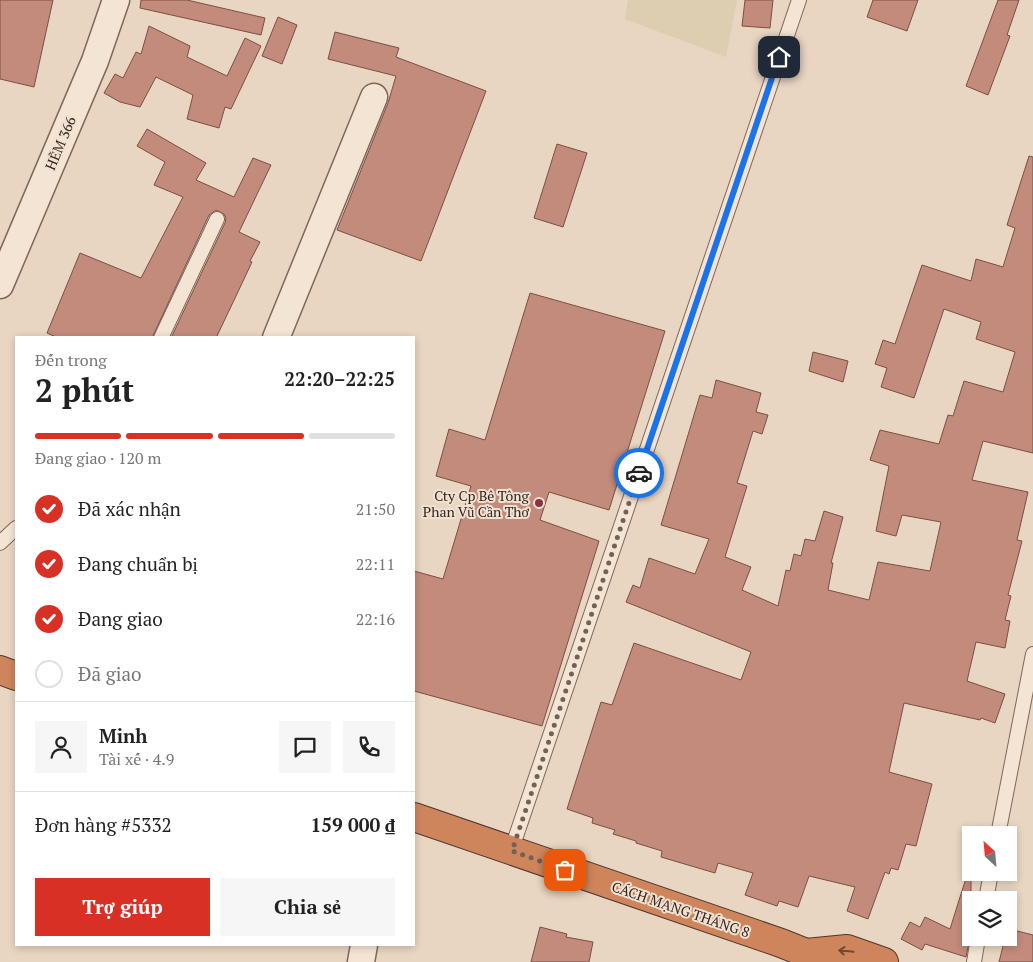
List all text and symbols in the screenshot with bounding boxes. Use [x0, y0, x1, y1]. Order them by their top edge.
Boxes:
pin [758, 36, 800, 78]
icon: home [765, 43, 793, 71]
street label: HẼM 366 [40, 113, 80, 173]
text: Đến trong [35, 349, 107, 371]
text: 22:20–22:25 [284, 366, 395, 391]
text: 2 phút [35, 369, 134, 411]
text: Đang giao · 120 m [35, 447, 161, 469]
courier [614, 448, 664, 498]
icon: car [625, 459, 653, 487]
place label: Cty Cp Bê Tông Phan Vũ Cần Thơ [423, 486, 530, 521]
icon: check [35, 495, 63, 523]
text: Đã xác nhận [78, 496, 181, 521]
marker: Cty Cp Bê Tông Phan Vũ Cần Thơ [533, 497, 545, 509]
text: 21:50 [356, 498, 395, 520]
icon: check [35, 550, 63, 578]
text: Đang chuẩn bị [78, 551, 198, 576]
text: 22:11 [356, 553, 395, 575]
icon: check [35, 605, 63, 633]
text: Đang giao [78, 606, 163, 631]
text: 22:16 [356, 608, 395, 630]
text: Đã giao [78, 661, 142, 686]
button: person [35, 721, 87, 773]
button: chat [279, 721, 331, 773]
button: phone [343, 721, 395, 773]
text: Minh [99, 723, 147, 748]
text: Tài xế · 4.9 [99, 748, 174, 770]
text: Đơn hàng #5332 [35, 812, 172, 837]
text: 159 000 ₫ [311, 812, 395, 837]
north arrow [962, 826, 1018, 881]
map controls [962, 826, 1017, 946]
pin [544, 849, 586, 891]
icon: bag [551, 856, 579, 884]
street label: CÁCH MẠNG THÁNG 8 [609, 876, 753, 942]
button: Trợ giúp [35, 878, 210, 936]
button: Chia sẻ [220, 878, 395, 936]
button: layers [962, 891, 1017, 946]
one-way arrow [838, 946, 854, 956]

